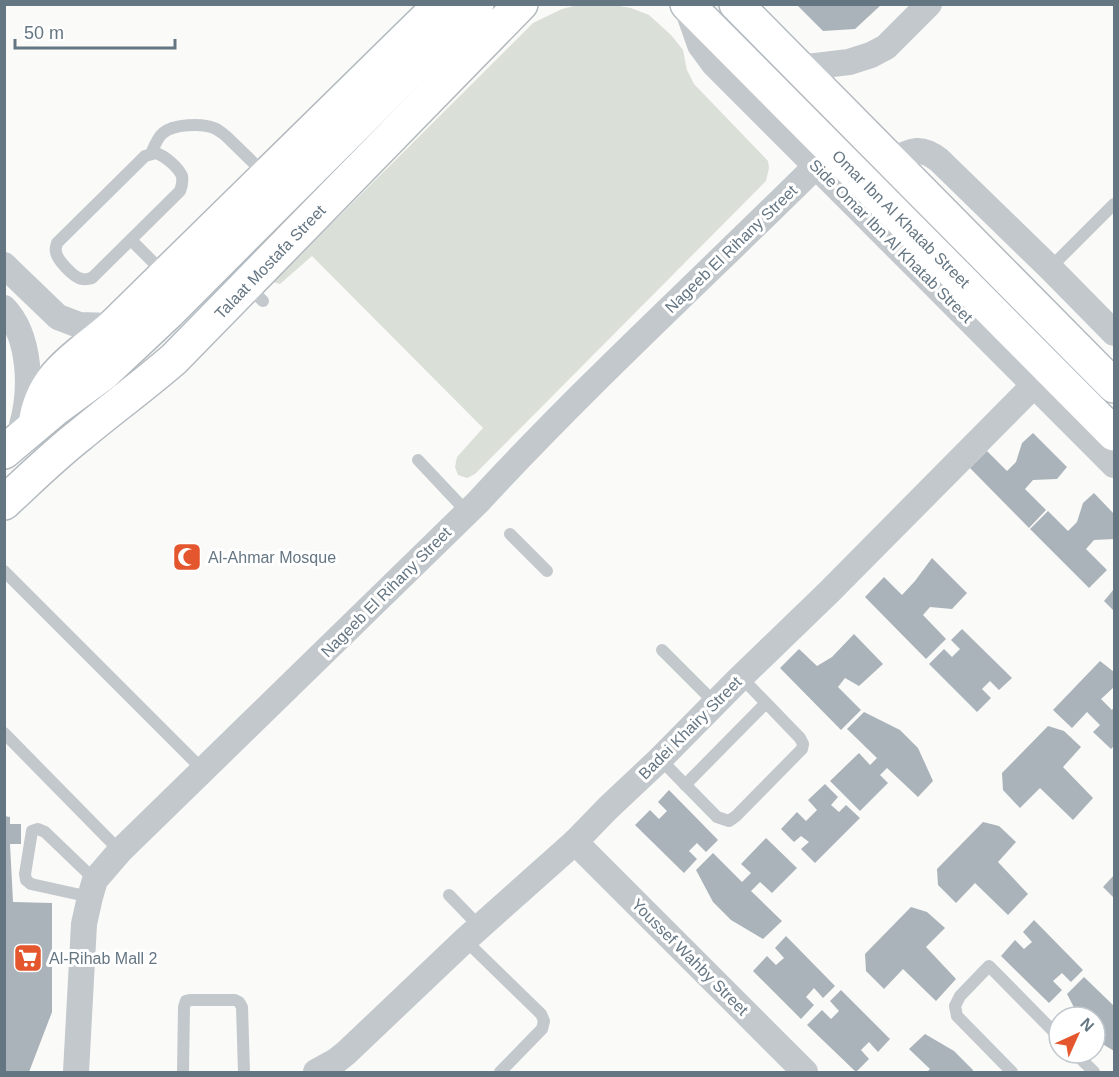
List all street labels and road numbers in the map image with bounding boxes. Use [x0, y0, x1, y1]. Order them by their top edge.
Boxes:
street label: Omar Ibn Al Khatab Street [829, 147, 973, 291]
street label: Side Omar Ibn Al Khatab Street [806, 156, 976, 326]
street label: Nageeb El Rihany Street [662, 181, 801, 316]
street label: Talaat Mostafa Street [211, 201, 329, 322]
street label: Nageeb El Rihany Street [318, 523, 455, 660]
street label: Badei Khairy Street [635, 673, 745, 783]
street label: Youssef Wahby Street [628, 895, 752, 1019]

